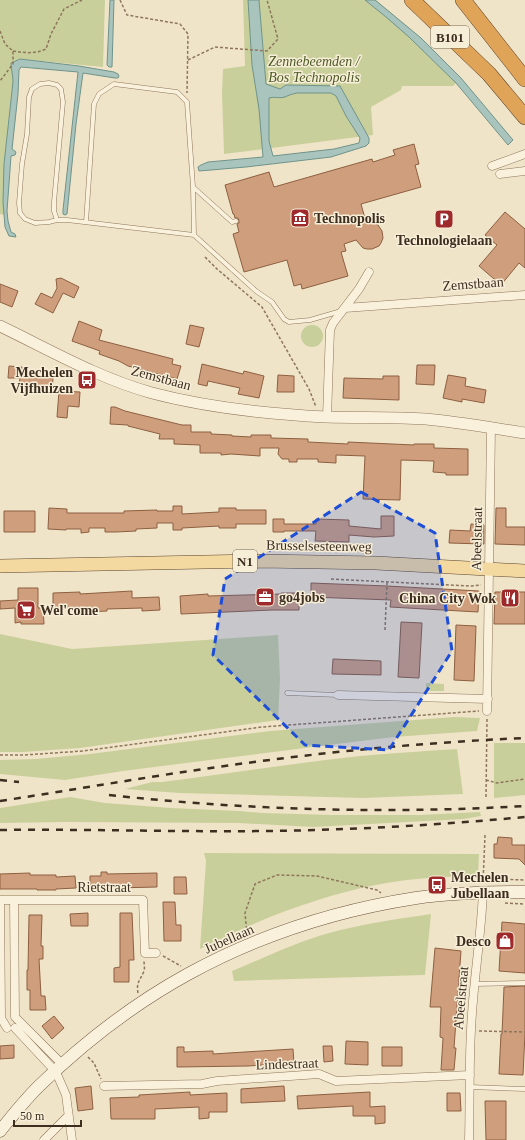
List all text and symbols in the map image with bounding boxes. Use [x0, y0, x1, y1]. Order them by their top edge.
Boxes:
road number: B101 [431, 26, 469, 48]
park label: Zennebeemden / Bos Technopolis [268, 54, 361, 85]
museum icon: Technopolis [289, 207, 311, 229]
parking icon: Technologielaan [433, 208, 455, 230]
place label: Technopolis [314, 211, 386, 226]
place label: Technologielaan [396, 233, 493, 248]
street label: Zemstbaan [442, 274, 504, 294]
street label: Zemstbaan [129, 363, 193, 393]
place label: Mechelen Vijfhuizen [11, 365, 73, 396]
bus stop icon: Mechelen Vijfhuizen [76, 369, 98, 391]
street label: Abeelstraat [469, 507, 485, 571]
street label: Brusselsesteenweg [266, 538, 372, 554]
road number: N1 [233, 550, 257, 572]
office icon: go4jobs [254, 586, 276, 608]
restaurant icon: China City Wok [499, 587, 521, 609]
place label: go4jobs [279, 590, 325, 605]
place label: China City Wok [399, 591, 496, 606]
supermarket icon: Wel'come [15, 599, 37, 621]
place label: Wel'come [40, 603, 98, 618]
place label: Mechelen Jubellaan [451, 870, 510, 901]
bus stop icon: Mechelen Jubellaan [426, 874, 448, 896]
street label: Rietstraat [77, 880, 131, 895]
street label: Jubellaan [202, 921, 256, 957]
shop icon: Desco [494, 930, 516, 952]
place label: Desco [456, 934, 491, 949]
street label: Abeelstraat [451, 965, 471, 1030]
street label: Lindestraat [255, 1055, 319, 1073]
scale bar [14, 1102, 81, 1128]
text: 50 m [20, 1109, 45, 1123]

